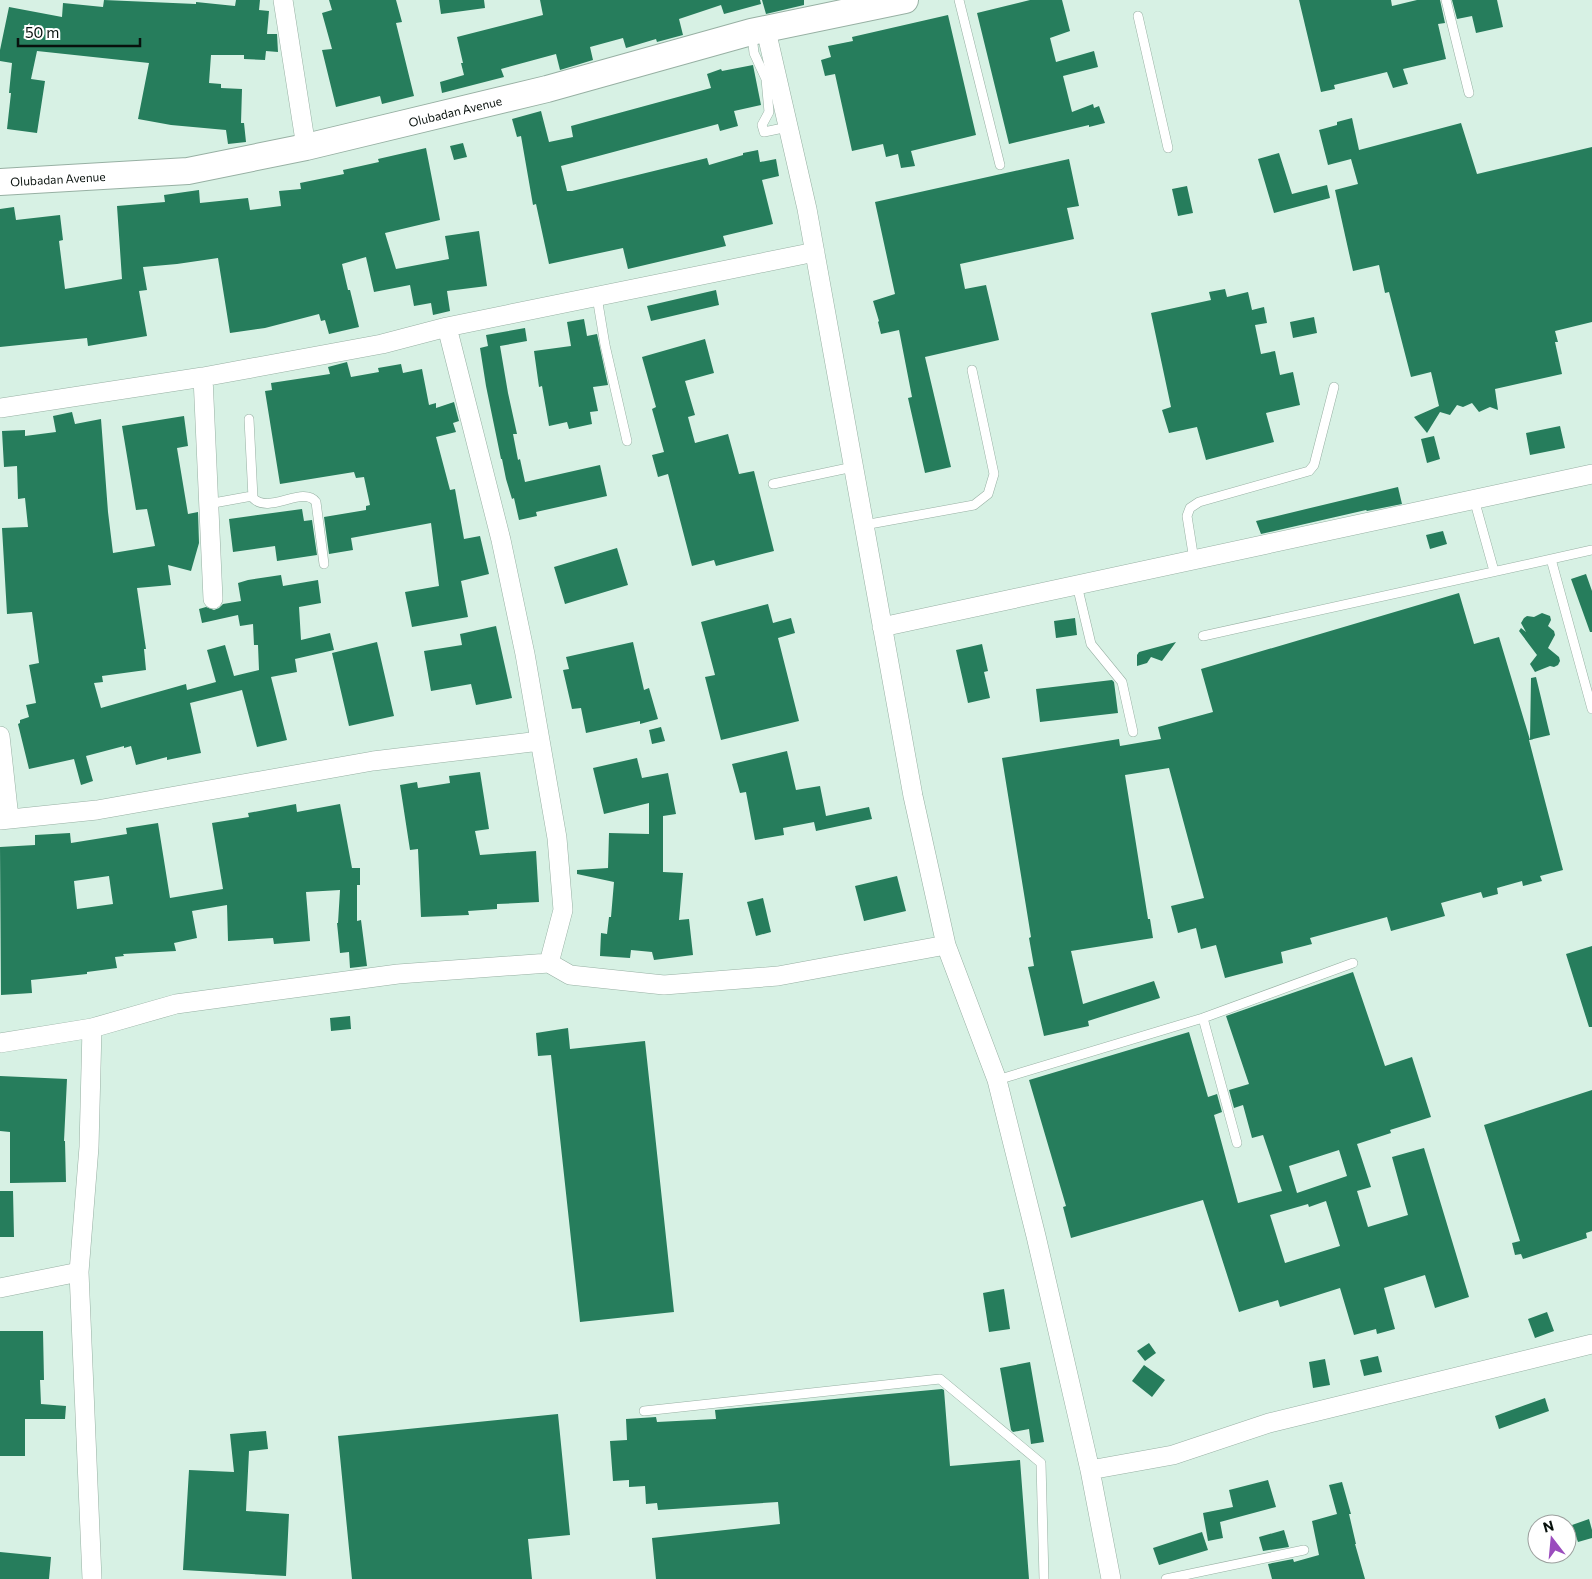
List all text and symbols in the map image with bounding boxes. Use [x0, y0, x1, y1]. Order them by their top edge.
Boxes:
scale bar [18, 15, 140, 47]
text: 50 m [25, 23, 59, 41]
street label: Olubadan Avenue [407, 93, 503, 129]
street label: Olubadan Avenue [10, 169, 106, 188]
north arrow [1527, 1514, 1577, 1564]
text: N [1541, 1516, 1556, 1536]

